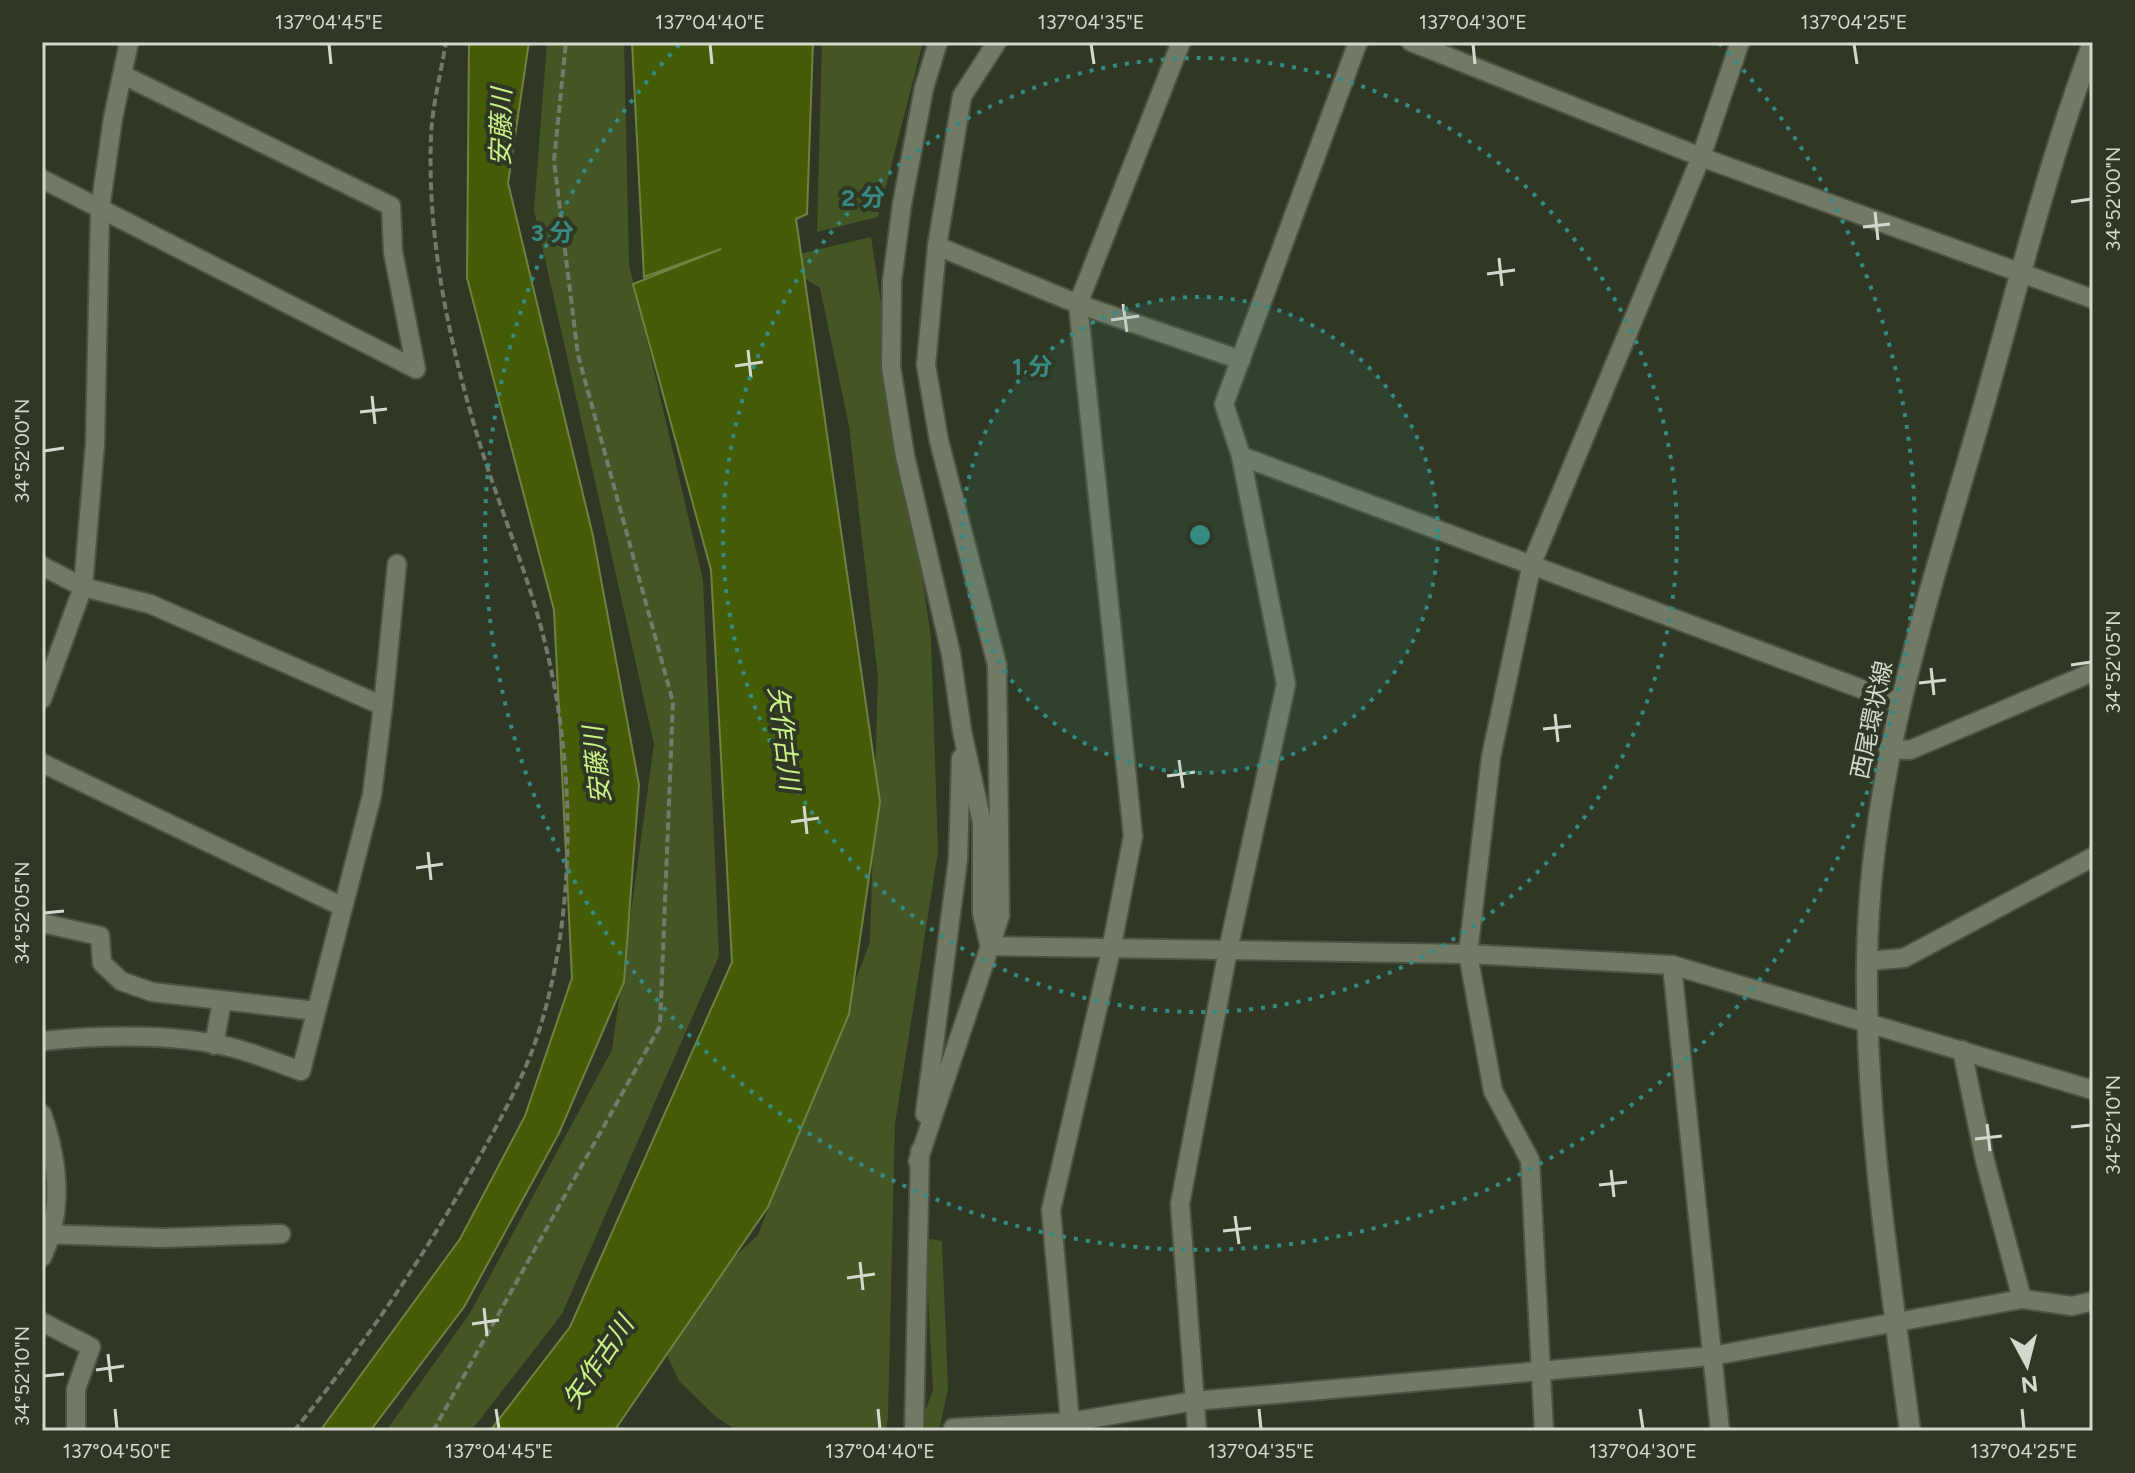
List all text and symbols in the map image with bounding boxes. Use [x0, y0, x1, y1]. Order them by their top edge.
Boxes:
text: 137°04'45"E [275, 10, 383, 34]
text: 137°04'40"E [655, 10, 765, 34]
text: 137°04'35"E [1037, 10, 1145, 34]
text: 137°04'30"E [1419, 10, 1527, 34]
text: 137°04'25"E [1800, 10, 1908, 34]
water label: 安藤川 [484, 85, 518, 166]
text: 34°52'00"N [2101, 147, 2125, 251]
text: 2 分 [841, 183, 885, 212]
text: 3 分 [530, 218, 574, 247]
text: 1 分 [1012, 352, 1052, 381]
text: 34°52'00"N [10, 399, 34, 503]
centre of rings [1186, 521, 1214, 549]
text: 34°52'05"N [2101, 610, 2125, 714]
street label: 西尾環状線 [1845, 658, 1898, 782]
water label: 矢作古川 [762, 684, 807, 795]
water label: 安藤川 [577, 722, 617, 805]
text: 34°52'05"N [10, 861, 34, 965]
text: 34°52'10"N [2101, 1075, 2125, 1175]
water label: 矢作古川 [556, 1307, 642, 1414]
north arrow [1987, 1325, 2067, 1405]
text: 34°52'10"N [10, 1326, 34, 1426]
text: N [2019, 1370, 2039, 1399]
text: 137°04'50"E [62, 1439, 172, 1463]
text: 137°04'45"E [445, 1439, 553, 1463]
text: 137°04'40"E [825, 1439, 935, 1463]
text: 137°04'35"E [1207, 1439, 1315, 1463]
text: 137°04'30"E [1589, 1439, 1697, 1463]
text: 137°04'25"E [1970, 1439, 2078, 1463]

